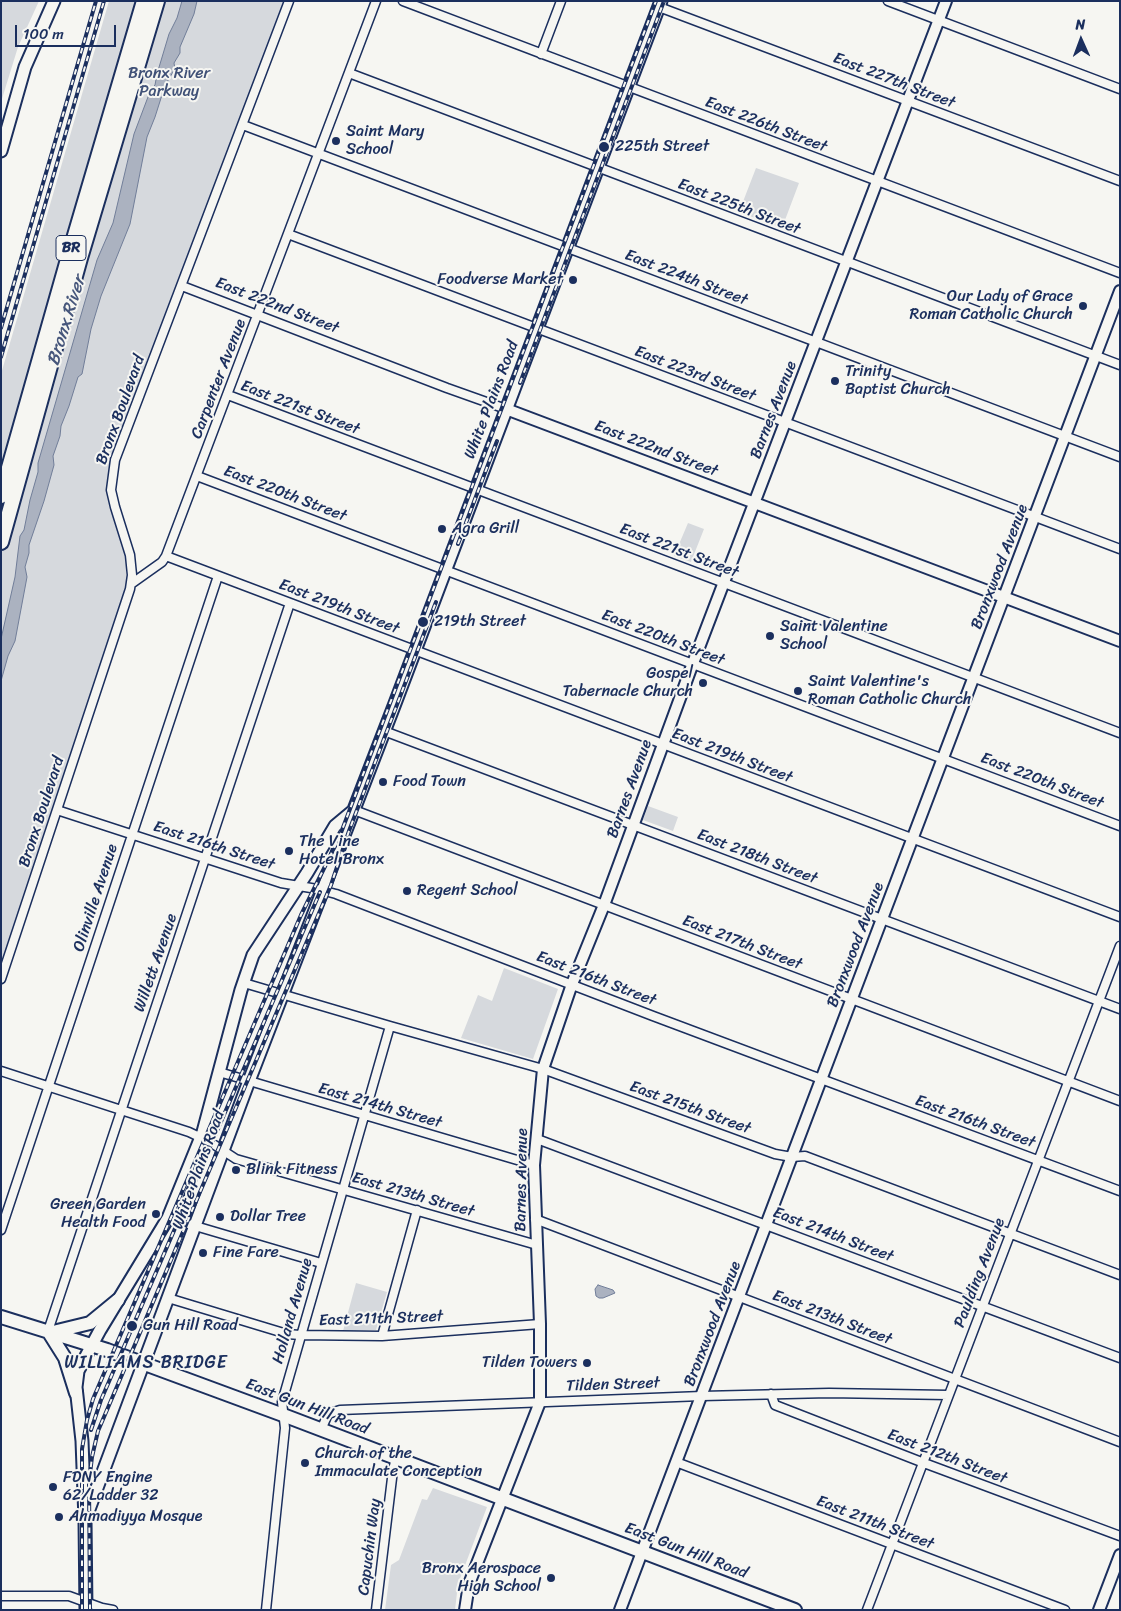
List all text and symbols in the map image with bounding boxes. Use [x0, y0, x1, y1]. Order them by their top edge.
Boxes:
text: N [1075, 12, 1086, 37]
scale bar [18, 15, 119, 47]
north arrow [1056, 15, 1106, 65]
text: 100 m [23, 21, 64, 47]
street label: East 227th Street [830, 49, 958, 113]
park label: Bronx River Parkway [128, 64, 210, 102]
street label: East 226th Street [702, 93, 830, 157]
place label: Saint Mary School [346, 122, 424, 160]
marker: Saint Mary School [330, 135, 342, 147]
place label: 225th Street [615, 137, 709, 157]
marker: 225th Street [597, 140, 611, 154]
street label: East 225th Street [675, 175, 803, 239]
road number: BR [56, 236, 86, 260]
street label: East 224th Street [622, 246, 750, 310]
place label: Foodverse Market [437, 270, 563, 290]
water label: Bronx River [43, 274, 91, 368]
street label: East 222nd Street [212, 274, 342, 338]
marker: Foodverse Market [567, 274, 579, 286]
place label: Our Lady of Grace Roman Catholic Church [910, 287, 1073, 325]
marker: Our Lady of Grace Roman Catholic Church [1077, 300, 1089, 312]
street label: Carpenter Avenue [187, 317, 251, 441]
street label: White Plains Road [461, 338, 523, 462]
street label: East 223rd Street [632, 342, 758, 406]
street label: Bronx Boulevard [92, 353, 150, 467]
street label: Barnes Avenue [747, 358, 801, 462]
place label: Trinity Baptist Church [845, 362, 951, 400]
marker: Trinity Baptist Church [829, 375, 841, 387]
street label: East 221st Street [238, 377, 362, 439]
street label: East 222nd Street [591, 417, 721, 481]
street label: East 220th Street [221, 462, 349, 526]
street label: Bronxwood Avenue [967, 502, 1033, 632]
place label: Agra Grill [452, 519, 519, 539]
street label: East 221st Street [617, 520, 741, 582]
marker: Agra Grill [436, 523, 448, 535]
street label: East 219th Street [276, 575, 402, 639]
street label: East 220th Street [599, 606, 727, 670]
place label: 219th Street [434, 612, 526, 632]
marker: 219th Street [416, 615, 430, 629]
place label: Saint Valentine School [780, 617, 888, 655]
marker: Saint Valentine School [764, 630, 776, 642]
place label: Gospel Tabernacle Church [562, 664, 693, 702]
place label: Saint Valentine's Roman Catholic Church [808, 672, 971, 710]
marker: Gospel Tabernacle Church [697, 677, 709, 689]
marker: Saint Valentine's Roman Catholic Church [792, 685, 804, 697]
street label: East 219th Street [669, 724, 795, 788]
street label: Barnes Avenue [603, 737, 657, 841]
street label: East 220th Street [978, 749, 1106, 813]
street label: Bronx Boulevard [15, 754, 69, 870]
place label: Food Town [393, 772, 466, 792]
marker: Food Town [377, 776, 389, 788]
street label: East 216th Street [151, 817, 277, 875]
street label: East 218th Street [694, 825, 820, 889]
place label: The Vine Hotel Bronx [299, 832, 384, 870]
street label: Olinville Avenue [70, 842, 122, 954]
marker: The Vine Hotel Bronx [283, 845, 295, 857]
street label: Bronxwood Avenue [823, 880, 889, 1010]
place label: Regent School [417, 881, 518, 901]
marker: Regent School [401, 885, 413, 897]
street label: Willett Avenue [130, 911, 182, 1015]
street label: East 217th Street [679, 911, 805, 975]
street label: East 216th Street [533, 947, 659, 1011]
street label: East 215th Street [627, 1077, 753, 1139]
street label: East 214th Street [316, 1079, 444, 1133]
street label: East 216th Street [912, 1091, 1038, 1153]
street label: White Plains Road [169, 1108, 229, 1232]
street label: Barnes Avenue [511, 1128, 533, 1232]
place label: Blink Fitness [246, 1160, 337, 1180]
marker: Blink Fitness [230, 1164, 242, 1176]
street label: East 213th Street [350, 1168, 476, 1222]
place label: Green Garden Health Food [50, 1195, 146, 1233]
street label: East 214th Street [770, 1203, 896, 1267]
place label: Dollar Tree [230, 1207, 306, 1227]
marker: Green Garden Health Food [150, 1208, 162, 1220]
marker: Dollar Tree [214, 1211, 226, 1223]
street label: Paulding Avenue [950, 1216, 1010, 1330]
place label: Fine Fare [213, 1243, 279, 1263]
marker: Fine Fare [197, 1247, 209, 1259]
street label: Holland Avenue [269, 1256, 317, 1366]
street label: Bronxwood Avenue [680, 1259, 746, 1389]
street label: East 213th Street [770, 1286, 894, 1350]
street label: East 211th Street [318, 1307, 444, 1331]
place label: Gun Hill Road [143, 1316, 238, 1336]
marker: Gun Hill Road [125, 1319, 139, 1333]
district label: WILLIAMS BRIDGE [63, 1352, 229, 1374]
place label: Tilden Towers [482, 1353, 577, 1373]
marker: Tilden Towers [581, 1357, 593, 1369]
street label: Tilden Street [566, 1374, 660, 1396]
street label: East Gun Hill Road [243, 1375, 371, 1439]
street label: East 212th Street [884, 1425, 1010, 1489]
place label: Church of the Immaculate Conception [315, 1444, 482, 1482]
marker: Church of the Immaculate Conception [299, 1457, 311, 1469]
place label: FDNY Engine 62/Ladder 32 [63, 1468, 159, 1506]
marker: FDNY Engine 62/Ladder 32 [47, 1481, 59, 1493]
street label: East 211th Street [813, 1492, 937, 1554]
street label: Capuchin Way [355, 1498, 385, 1596]
place label: Ahmadiyya Mosque [69, 1507, 202, 1527]
marker: Ahmadiyya Mosque [53, 1511, 65, 1523]
street label: East Gun Hill Road [622, 1519, 750, 1583]
place label: Bronx Aerospace High School [422, 1559, 541, 1597]
marker: Bronx Aerospace High School [545, 1572, 557, 1584]

